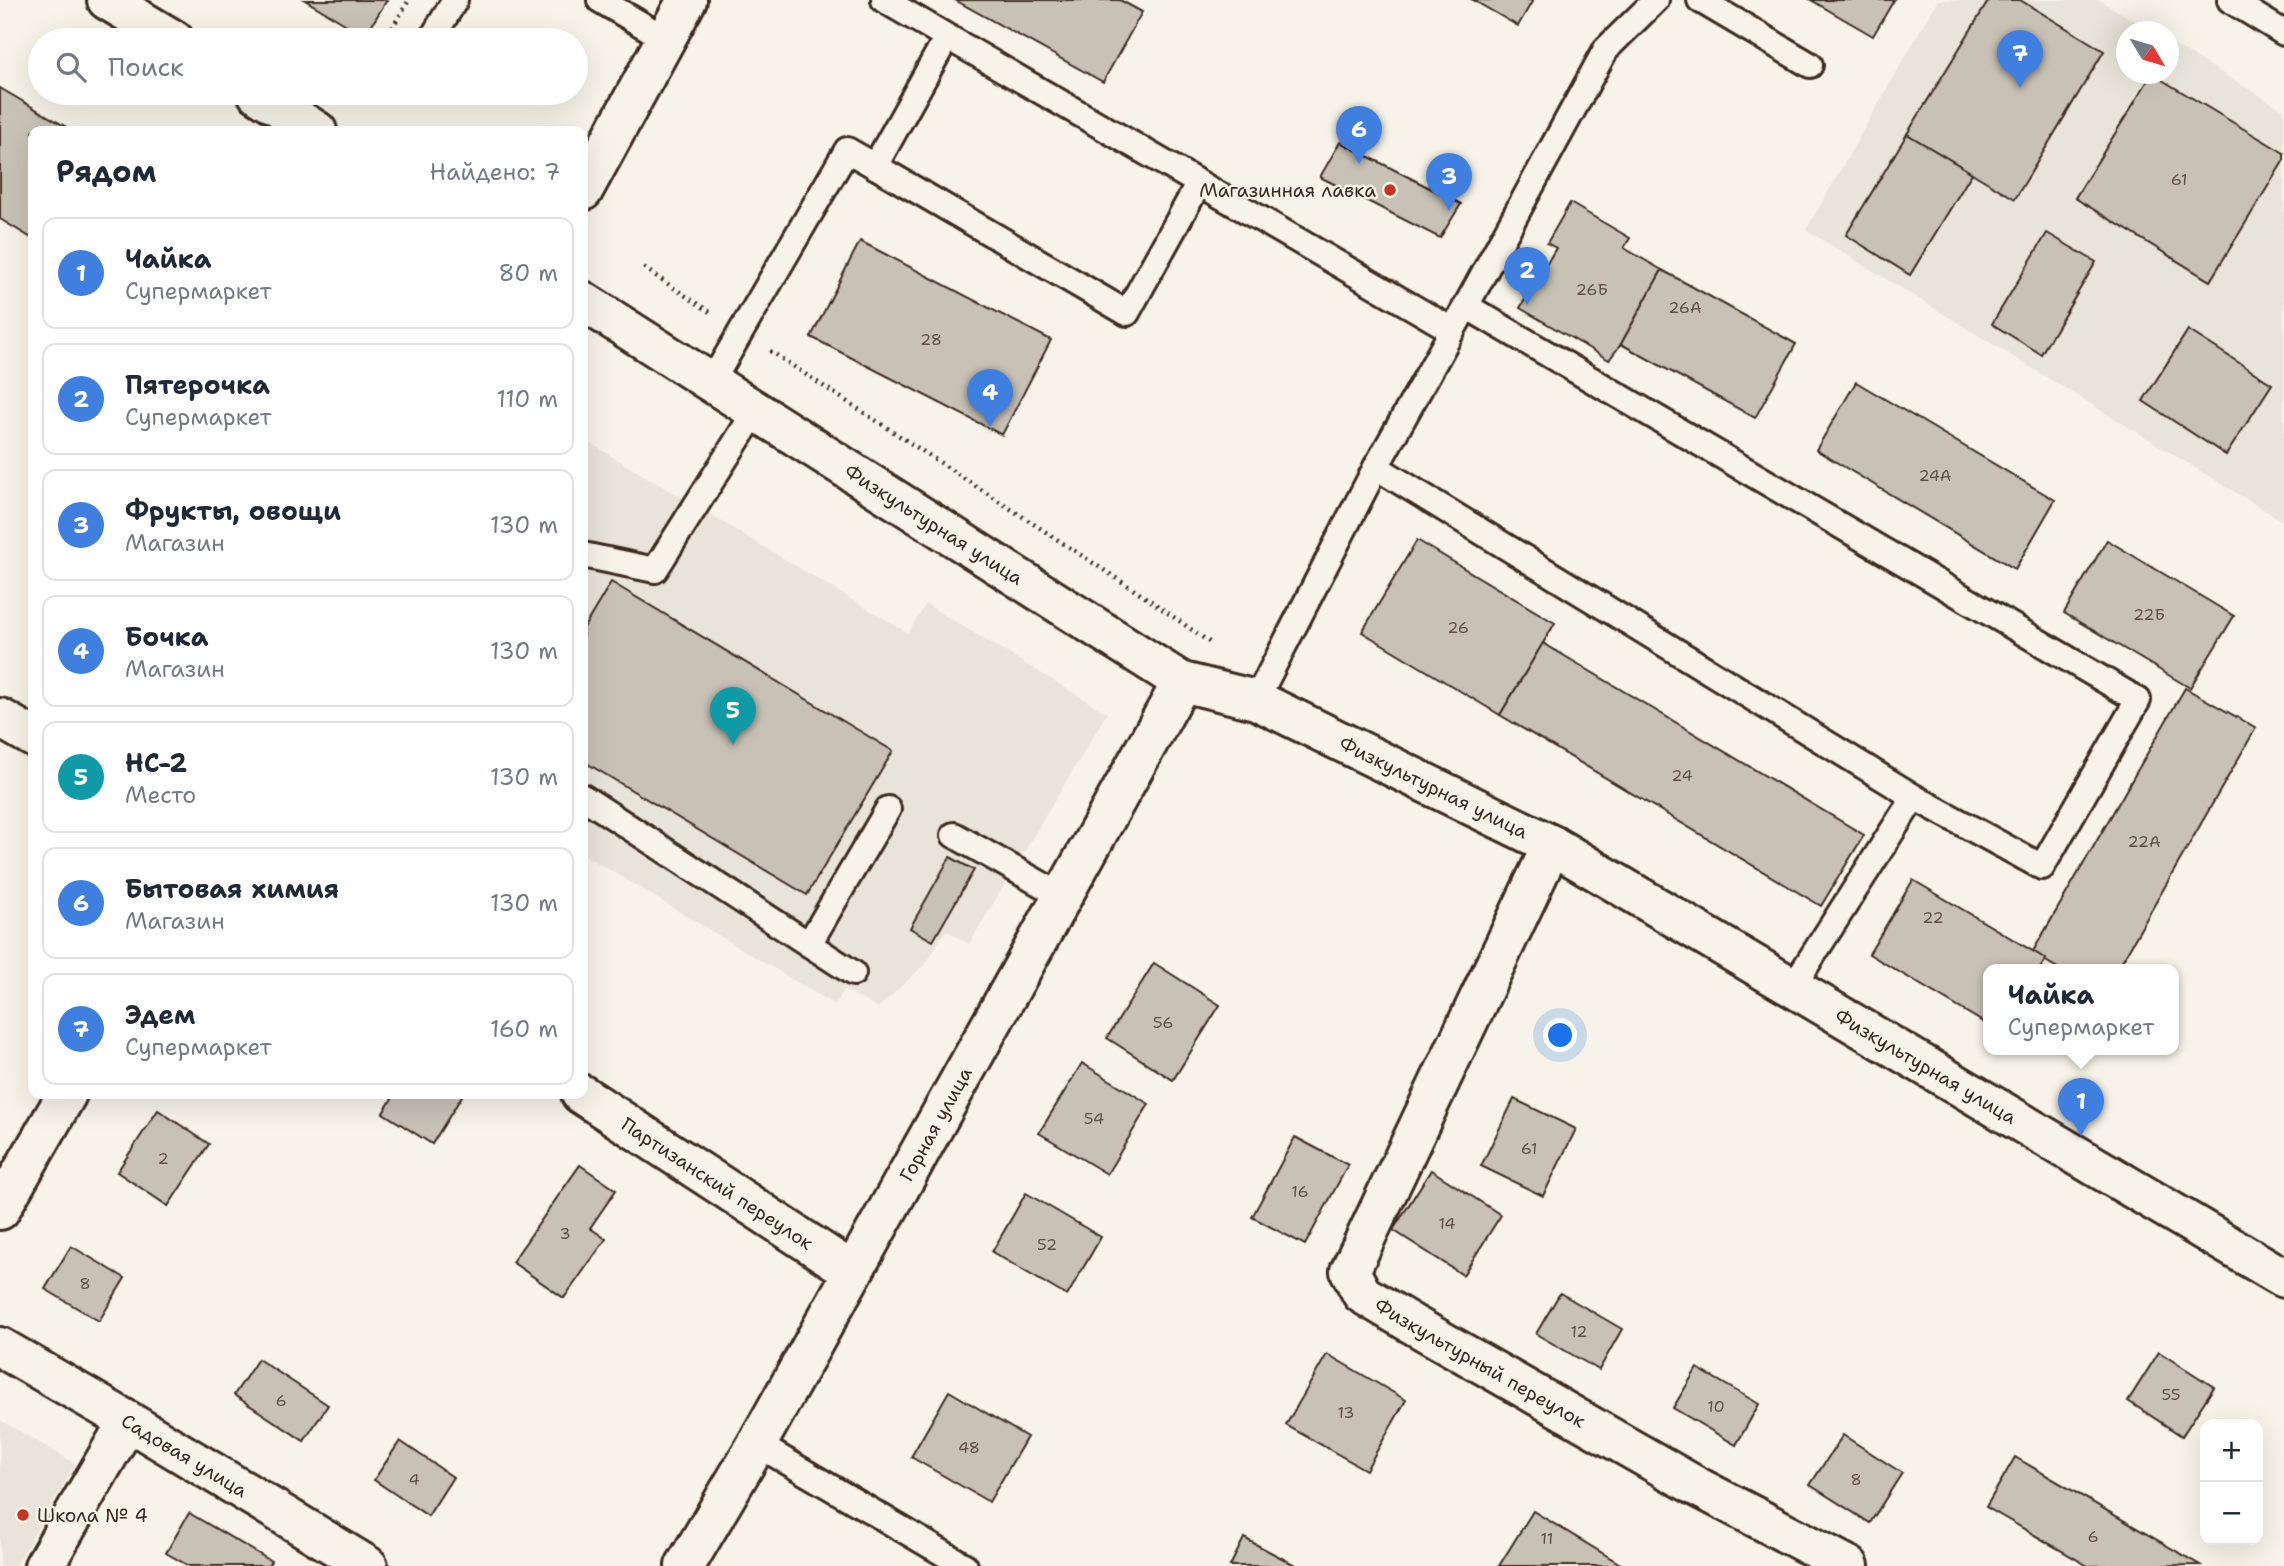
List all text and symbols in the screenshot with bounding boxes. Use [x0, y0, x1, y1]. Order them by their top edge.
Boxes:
north arrow [2116, 21, 2179, 84]
search box [28, 28, 588, 105]
pin: 7 [1997, 30, 2043, 88]
icon: search [52, 48, 90, 86]
text: Поиск [108, 49, 184, 84]
pin: 6 [1336, 106, 1382, 164]
text: Рядом [56, 151, 156, 192]
pin: 3 [1426, 153, 1472, 211]
text: Найдено: 7 [430, 157, 560, 187]
house number: 61 [2171, 169, 2187, 190]
place label: Магазинная лавка [1199, 178, 1376, 203]
marker: Магазинная лавка [1382, 182, 1398, 198]
text: Чайка [125, 241, 212, 276]
pin: 2 [1504, 247, 1550, 305]
text: 1 [76, 258, 86, 288]
text: 80 m [499, 258, 558, 288]
text: Супермаркет [125, 276, 272, 306]
house number: 26Б [1576, 279, 1608, 300]
house number: 26А [1668, 297, 1702, 318]
house number: 28 [920, 329, 942, 350]
text: Пятерочка [125, 367, 270, 402]
pin: 4 [967, 369, 1013, 427]
text: 2 [73, 384, 89, 414]
text: 110 m [496, 384, 558, 414]
text: Супермаркет [125, 402, 272, 432]
street label: Физкультурная улица [840, 459, 1028, 591]
house number: 24А [1919, 465, 1952, 486]
text: Фрукты, овощи [125, 493, 341, 528]
text: 3 [73, 510, 89, 540]
text: 130 m [490, 510, 558, 540]
text: Магазин [125, 528, 225, 558]
house number: 22Б [2133, 604, 2165, 625]
house number: 26 [1447, 617, 1469, 638]
text: Бочка [125, 619, 209, 654]
text: 4 [73, 636, 89, 666]
text: 130 m [490, 636, 558, 666]
text: Магазин [125, 654, 225, 684]
pin: 5 [710, 687, 756, 745]
street label: Физкультурная улица [1335, 731, 1532, 844]
text: НС-2 [125, 745, 187, 780]
text: 5 [74, 762, 88, 792]
text: 130 m [490, 762, 558, 792]
house number: 24 [1671, 765, 1693, 786]
text: Место [125, 780, 196, 810]
house number: 22А [2127, 831, 2161, 852]
text: Бытовая химия [125, 871, 339, 906]
text: 6 [73, 888, 89, 918]
text: 130 m [490, 888, 558, 918]
text: Магазин [125, 906, 225, 936]
house number: 22 [1922, 907, 1944, 928]
popup [1983, 964, 2179, 1055]
text: Чайка [2008, 977, 2094, 1012]
text: Эдем [125, 997, 195, 1032]
street label: Физкультурная улица [1830, 1003, 2021, 1130]
house number: 56 [1153, 1012, 1173, 1033]
text: Супермаркет [2008, 1012, 2154, 1042]
text: 7 [73, 1014, 89, 1044]
text: 160 m [490, 1014, 558, 1044]
your location [1543, 1018, 1577, 1052]
text: Супермаркет [125, 1032, 272, 1062]
street label: Горная улица [894, 1063, 978, 1186]
pin: 1 [2058, 1078, 2104, 1136]
house number: 54 [1084, 1108, 1104, 1129]
street label: Партизанский переулок [616, 1112, 818, 1256]
house number: 61 [1521, 1138, 1537, 1159]
house number: 2 [157, 1148, 169, 1169]
house number: 16 [1291, 1181, 1309, 1202]
house number: 14 [1438, 1213, 1456, 1234]
house number: 3 [559, 1223, 571, 1244]
house number: 52 [1037, 1234, 1057, 1255]
house number: 8 [79, 1273, 91, 1294]
street label: Физкультурный переулок [1370, 1292, 1590, 1433]
house number: 12 [1570, 1321, 1588, 1342]
house number: 55 [2161, 1384, 2181, 1405]
house number: 6 [275, 1390, 287, 1411]
house number: 10 [1707, 1396, 1725, 1417]
house number: 13 [1337, 1402, 1355, 1423]
street label: Садовая улица [117, 1408, 252, 1503]
map controls [2200, 1419, 2263, 1545]
button: + [2200, 1419, 2263, 1482]
house number: 48 [958, 1437, 980, 1458]
house number: 4 [408, 1469, 420, 1490]
house number: 8 [1850, 1469, 1862, 1490]
button: − [2200, 1482, 2263, 1545]
place label: Школа № 4 [37, 1503, 148, 1528]
marker: Школа № 4 [15, 1507, 31, 1523]
house number: 6 [2087, 1526, 2099, 1547]
house number: 11 [1541, 1528, 1553, 1549]

